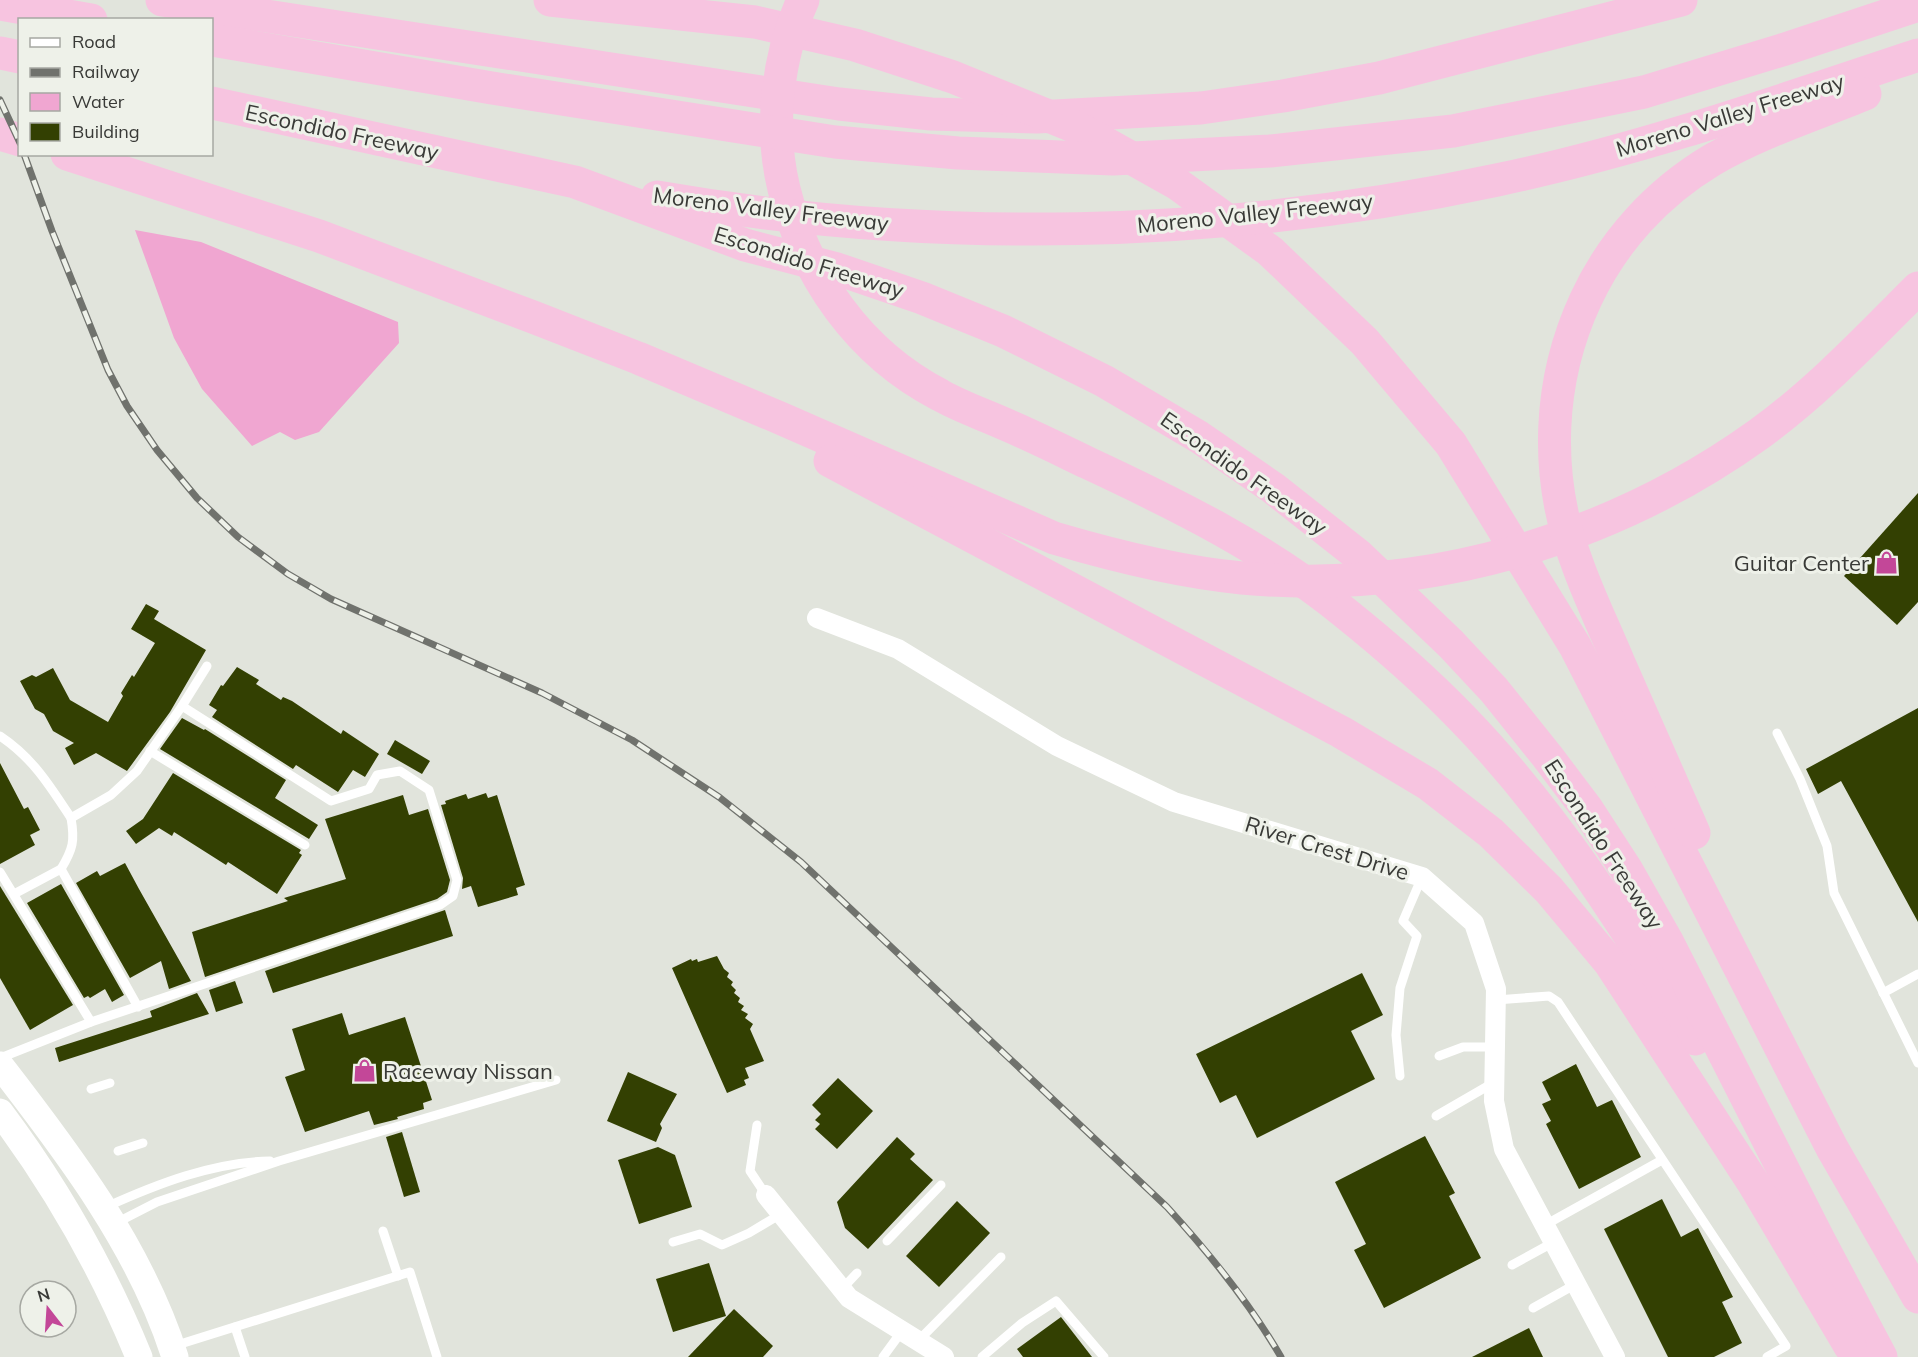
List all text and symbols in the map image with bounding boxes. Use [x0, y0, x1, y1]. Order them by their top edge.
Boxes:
legend [18, 18, 213, 156]
text: Road [72, 30, 116, 53]
text: Railway [72, 60, 140, 83]
street label: Moreno Valley Freeway [1613, 67, 1848, 163]
text: Water [72, 90, 125, 113]
street label: Escondido Freeway [243, 98, 442, 166]
text: Building [72, 120, 140, 143]
street label: Moreno Valley Freeway [652, 181, 891, 237]
street label: Moreno Valley Freeway [1136, 187, 1375, 239]
street label: Escondido Freeway [711, 220, 908, 304]
street label: Escondido Freeway [1155, 405, 1333, 541]
place label: Guitar Center [1734, 549, 1869, 577]
shop icon: Guitar Center [1874, 550, 1900, 576]
street label: Escondido Freeway [1539, 754, 1670, 935]
street label: River Crest Drive [1242, 810, 1412, 886]
place label: Raceway Nissan [383, 1057, 553, 1085]
shop icon: Raceway Nissan [352, 1058, 378, 1084]
north arrow [18, 1279, 78, 1339]
text: N [35, 1283, 52, 1306]

